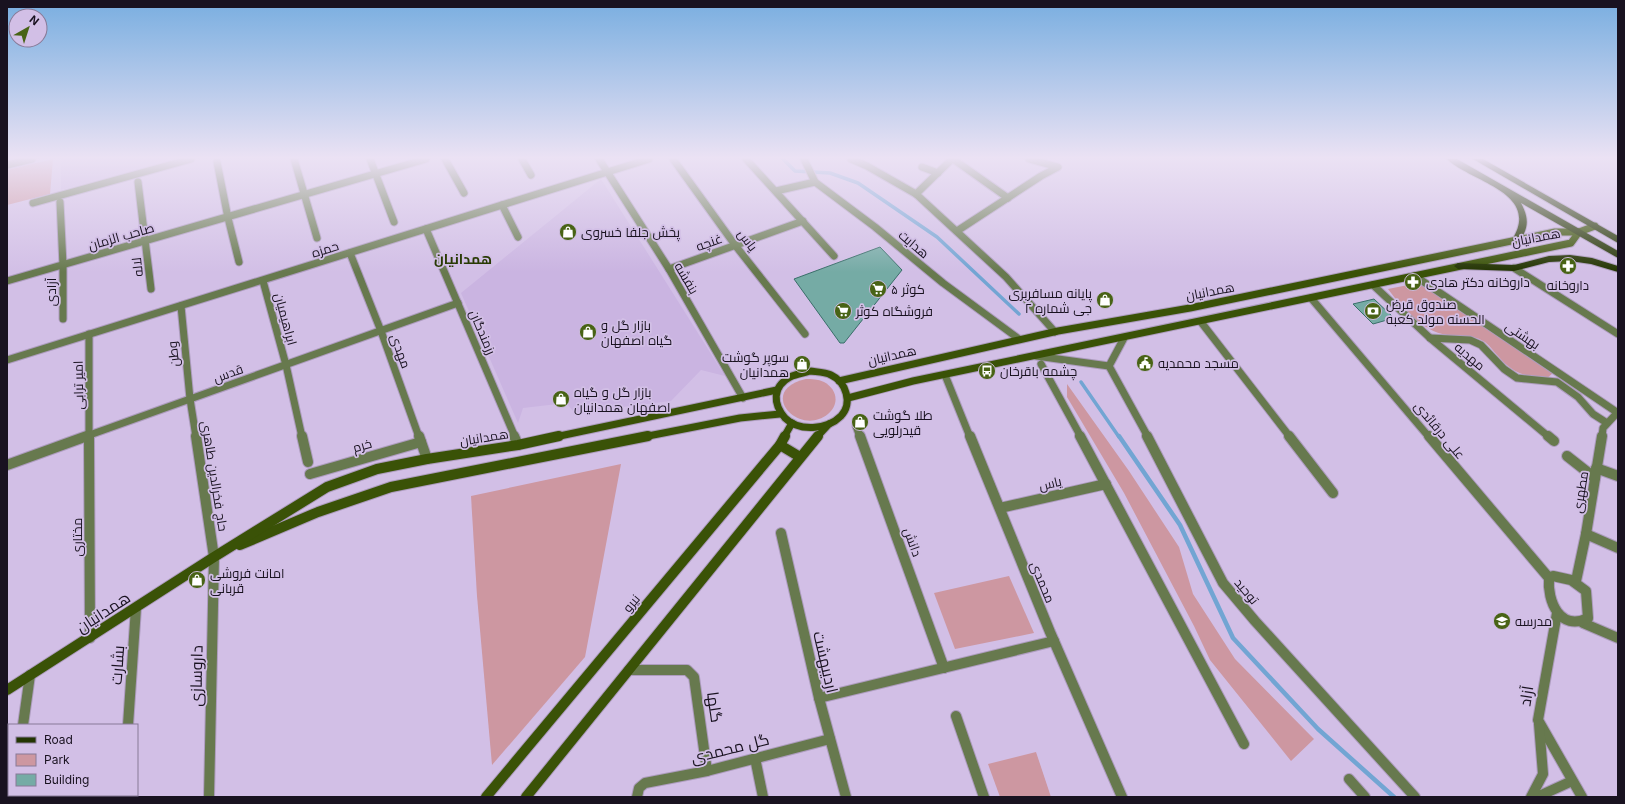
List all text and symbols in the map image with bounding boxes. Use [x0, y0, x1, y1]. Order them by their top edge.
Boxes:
north arrow [8, 8, 48, 48]
text: N [27, 12, 42, 28]
street label: صاحب الزمان [86, 219, 156, 253]
shop icon: پخش جلفا خسروی [558, 222, 578, 242]
place label: پخش جلفا خسروی [581, 224, 681, 242]
street label: همدانیان [1510, 224, 1562, 250]
street label: یاس [735, 226, 762, 254]
street label: هدایت [895, 227, 933, 261]
street label: غنچه [694, 230, 725, 256]
street label: حمزه [310, 237, 340, 261]
district label: همدانیان [434, 250, 492, 267]
street label: لاله [128, 256, 146, 278]
pharmacy icon: داروخانه [1558, 256, 1578, 276]
street label: بنفشه [671, 259, 703, 297]
pharmacy icon: داروخانه دکتر هادی [1403, 272, 1423, 292]
place label: داروخانه دکتر هادی [1426, 274, 1530, 290]
street label: آزادی [43, 277, 59, 306]
place label: داروخانه [1547, 277, 1589, 293]
street label: همدانیان [1184, 278, 1236, 304]
supermarket icon: کوثر ۵ [868, 279, 888, 299]
place label: کوثر ۵ [891, 281, 925, 297]
place label: پایانه مسافربری جی شماره ۲ [1009, 285, 1093, 316]
shop icon: پایانه مسافربری جی شماره ۲ [1095, 290, 1115, 310]
street label: ابراهیمیان [271, 291, 301, 347]
place label: صندوق قرض الحسنه مولد کعبه [1386, 296, 1485, 327]
supermarket icon: فروشگاه کوثر [833, 301, 853, 321]
bank icon: صندوق قرض الحسنه مولد کعبه [1363, 301, 1383, 321]
place label: فروشگاه کوثر [855, 303, 933, 319]
street label: رزمندگان [466, 307, 500, 357]
place label: بازار گل و گیاه اصفهان [601, 317, 672, 348]
street label: بهشتی [1503, 318, 1543, 352]
shop icon: بازار گل و گیاه اصفهان [578, 322, 598, 342]
street label: مهدی [387, 332, 415, 370]
street label: مهدیه [1451, 339, 1489, 373]
street label: وطن [164, 340, 182, 368]
street label: همدانیان [866, 342, 918, 368]
place label: سوپر گوشت همدانیان [722, 349, 789, 380]
public building icon: مسجد محمدیه [1135, 353, 1155, 373]
shop icon: سوپر گوشت همدانیان [792, 354, 812, 374]
place label: مسجد محمدیه [1158, 355, 1239, 371]
street label: امیر ترابی [70, 360, 86, 410]
street label: قدس [211, 360, 245, 386]
bus stop icon: چشمه باقرخان [977, 361, 997, 381]
place label: چشمه باقرخان [1000, 363, 1077, 381]
place label: بازار گل و گیاه اصفهان همدانیان [574, 384, 671, 415]
shop icon: بازار گل و گیاه اصفهان همدانیان [551, 389, 571, 409]
street label: علی درقائدی [1411, 398, 1469, 462]
place label: طلا گوشت قیدرلویی [873, 407, 933, 438]
shop icon: طلا گوشت قیدرلویی [850, 412, 870, 432]
street label: حاج فخرالدین طاهری [197, 420, 232, 532]
street label: همدانیان [458, 425, 510, 449]
street label: خرم [351, 435, 374, 457]
street label: مطهری [1569, 470, 1591, 514]
street label: یاس [1037, 472, 1064, 493]
street label: مختاری [69, 518, 85, 556]
street label: دانش [900, 525, 926, 559]
street label: محمدی [1027, 559, 1059, 605]
place label: امانت فروشی قربانی [210, 565, 285, 596]
shop icon: امانت فروشی قربانی [187, 570, 207, 590]
street label: توحید [1232, 575, 1263, 608]
street label: همدانیان [72, 587, 134, 638]
street label: نیرو [619, 591, 643, 615]
school or university icon: مدرسه [1492, 611, 1512, 631]
place label: مدرسه [1515, 613, 1552, 629]
street label: اردیبهشت [808, 629, 843, 695]
street label: بشارت [106, 645, 128, 685]
street label: داروسازی [185, 645, 208, 707]
street label: آزاد [1515, 684, 1538, 708]
street label: گلها [702, 690, 727, 724]
legend [8, 724, 138, 796]
street label: گل محمدی [689, 729, 772, 768]
text: Road [44, 732, 73, 747]
text: Park [44, 752, 70, 767]
text: Building [44, 772, 89, 787]

